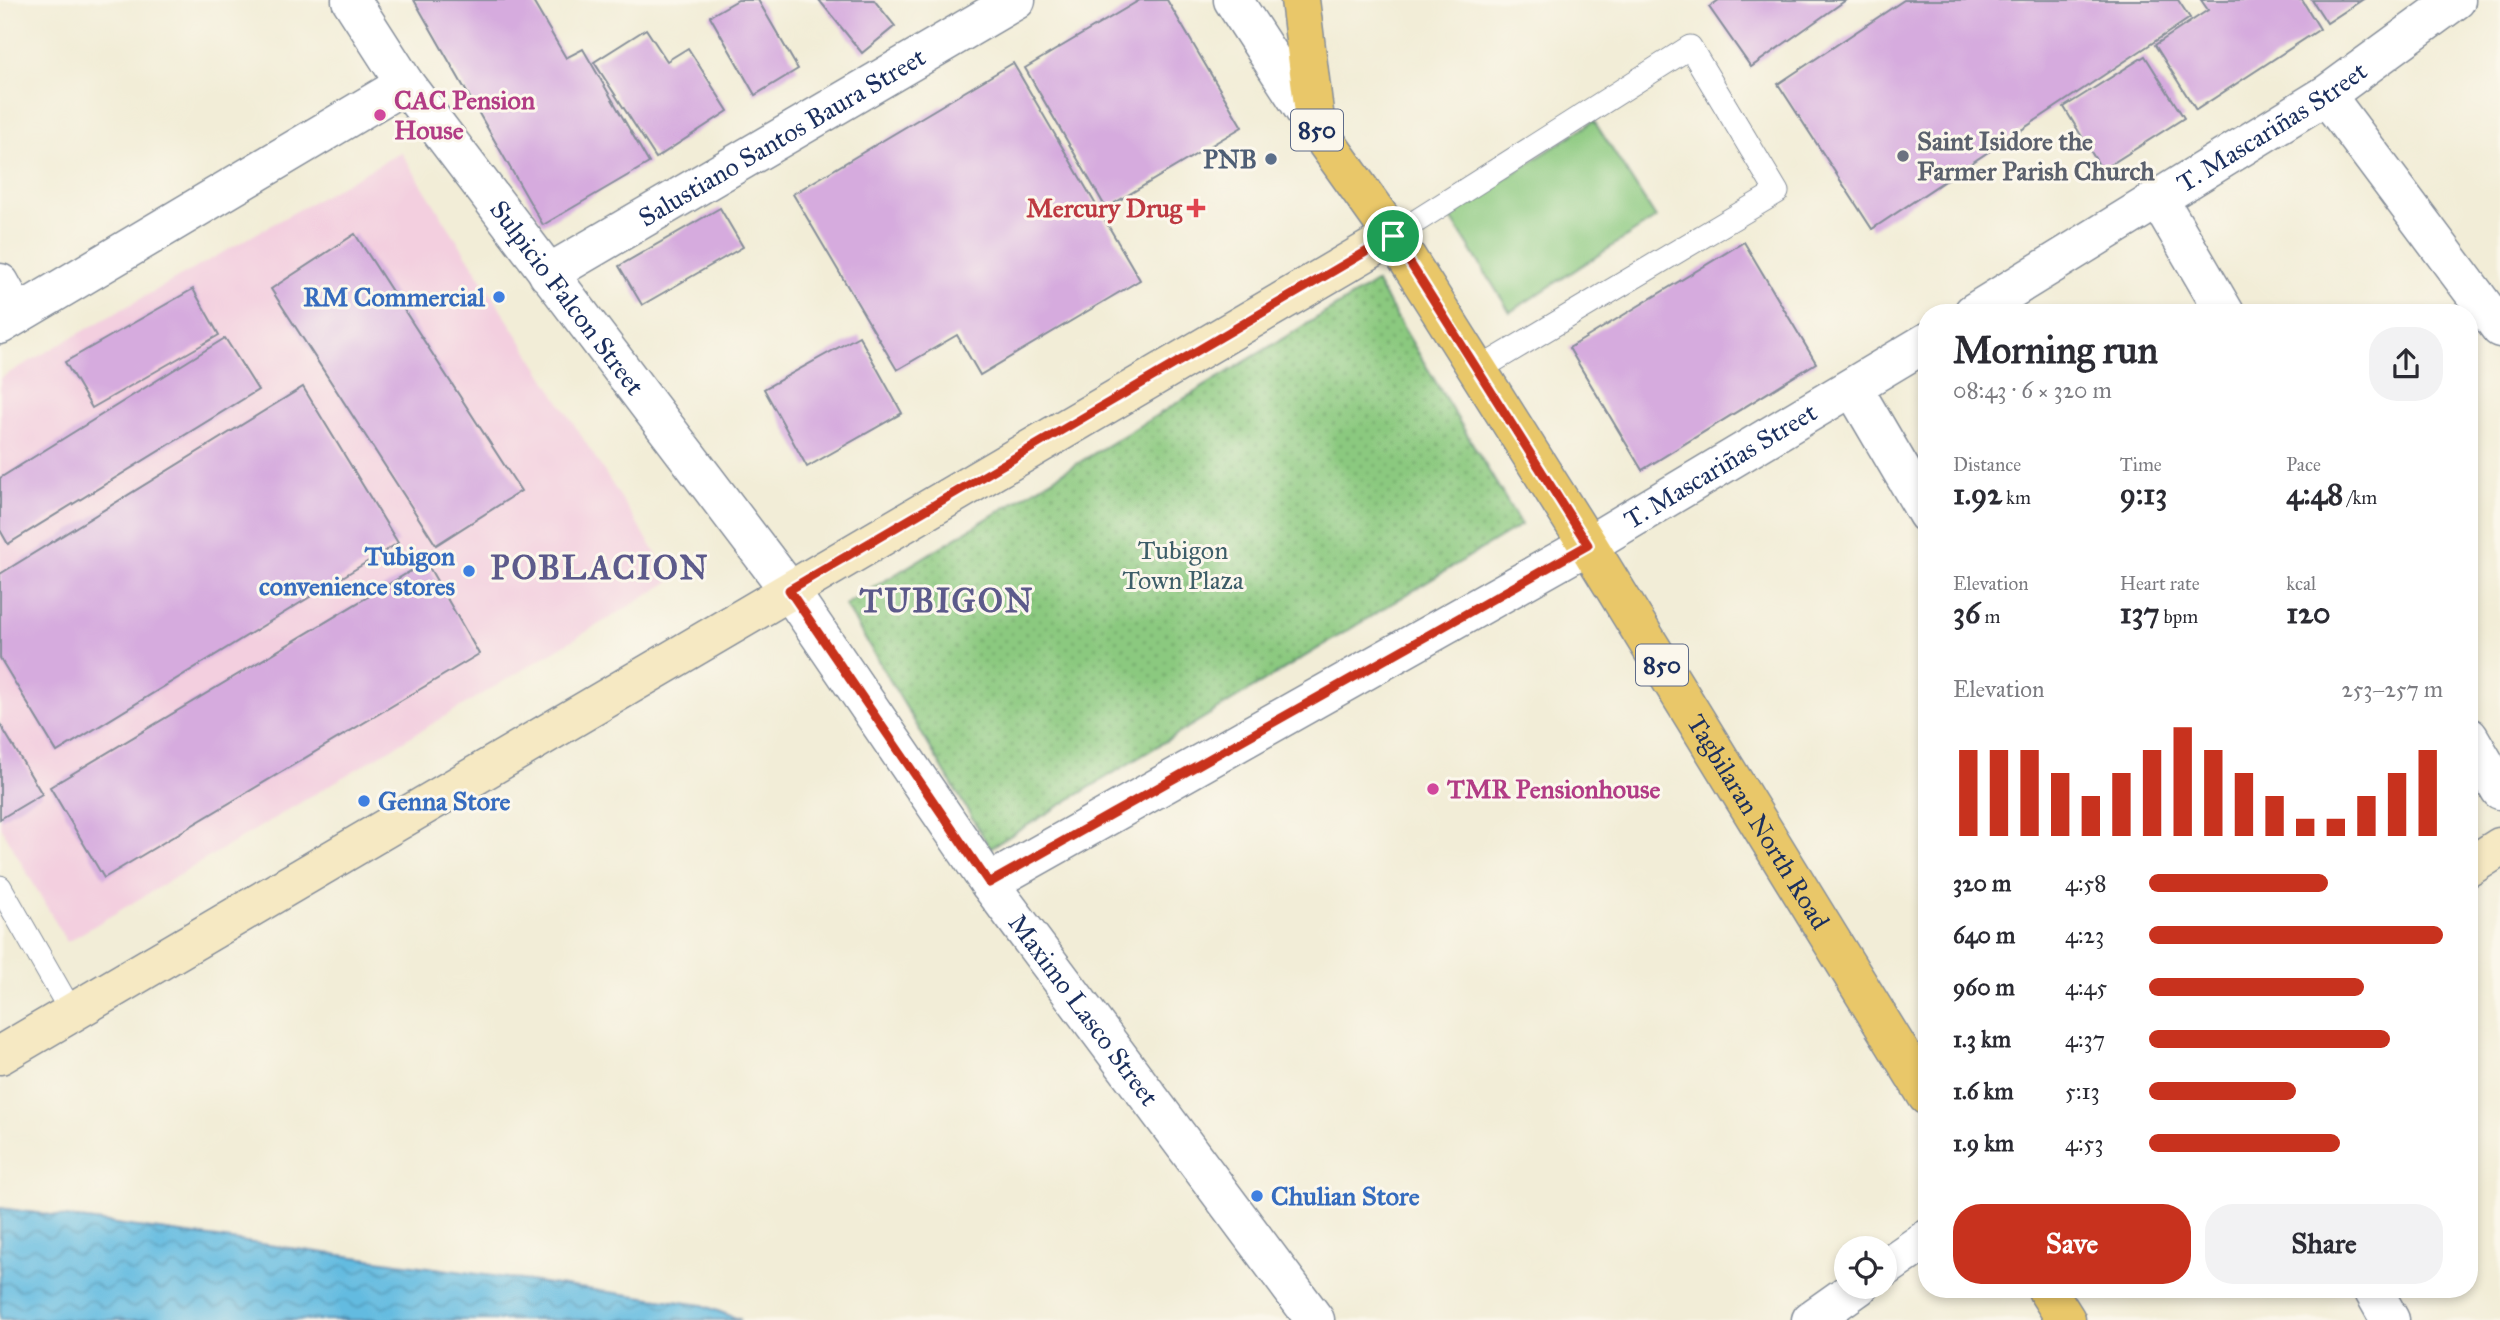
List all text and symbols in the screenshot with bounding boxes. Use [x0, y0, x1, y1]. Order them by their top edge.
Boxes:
street label: Salustiano Santos Baura Street [633, 41, 931, 234]
street label: T. Mascariñas Street [2171, 55, 2373, 199]
place label: CAC Pension House [394, 84, 535, 146]
marker: CAC Pension House [372, 107, 388, 123]
road number: 850 [1291, 110, 1343, 150]
place label: Saint Isidore the Farmer Parish Church [1917, 125, 2155, 187]
place label: PNB [1203, 143, 1257, 175]
marker: Saint Isidore the Farmer Parish Church [1895, 148, 1911, 164]
marker: PNB [1263, 151, 1279, 167]
place label: Mercury Drug [1026, 192, 1183, 225]
street label: Sulpicio Falcon Street [483, 194, 651, 401]
marker: Mercury Drug [1188, 200, 1204, 216]
pin [1363, 206, 1423, 266]
icon: arrive [1374, 217, 1412, 255]
place label: RM Commercial [303, 281, 486, 313]
marker: RM Commercial [491, 289, 507, 305]
text: Morning run [1953, 327, 2158, 373]
button: share [2369, 327, 2443, 401]
text: 08:43 · 6 × 320 m [1953, 376, 2112, 404]
street label: T. Mascariñas Street [1618, 396, 1822, 536]
text: Distance [1953, 453, 2021, 476]
text: Time [2120, 453, 2162, 476]
text: Pace [2286, 453, 2321, 476]
text: 1.92 [1953, 476, 2002, 512]
text: 9:13 [2120, 476, 2167, 512]
text: 4:48 [2286, 476, 2343, 512]
text: km [2002, 486, 2031, 509]
text: /km [2343, 486, 2377, 509]
park label: Tubigon Town Plaza [1122, 534, 1244, 596]
place label: Tubigon convenience stores [259, 540, 456, 602]
district label: POBLACION [491, 548, 709, 588]
marker: Tubigon convenience stores [461, 563, 477, 579]
text: Elevation [1953, 572, 2028, 595]
text: Heart rate [2120, 572, 2200, 595]
text: kcal [2286, 572, 2316, 595]
district label: TUBIGON [860, 581, 1034, 621]
text: 36 [1953, 595, 1980, 631]
text: 137 [2120, 595, 2160, 631]
text: 120 [2286, 595, 2330, 631]
text: m [1980, 605, 2000, 628]
text: bpm [2160, 605, 2198, 628]
road number: 850 [1636, 644, 1688, 686]
text: Elevation [1953, 675, 2044, 703]
text: 253–257 m [2341, 675, 2443, 703]
street label: Tagbilaran North Road [1680, 708, 1837, 935]
place label: TMR Pensionhouse [1446, 773, 1661, 805]
marker: TMR Pensionhouse [1425, 781, 1441, 797]
place label: Genna Store [378, 785, 510, 817]
marker: Genna Store [356, 793, 372, 809]
text: 320 m [1953, 869, 2011, 897]
text: 4:58 [2065, 869, 2107, 897]
street label: Maximo Lasco Street [1002, 907, 1166, 1112]
text: 640 m [1953, 921, 2015, 949]
text: 4:23 [2065, 921, 2104, 949]
text: 960 m [1953, 973, 2015, 1001]
text: 4:45 [2065, 973, 2107, 1001]
text: 1.3 km [1953, 1025, 2011, 1053]
text: 4:37 [2065, 1025, 2105, 1053]
text: 1.6 km [1953, 1077, 2014, 1105]
text: 5:13 [2065, 1077, 2100, 1105]
text: 1.9 km [1953, 1129, 2014, 1157]
text: 4:53 [2065, 1129, 2104, 1157]
place label: Chulian Store [1271, 1180, 1420, 1212]
marker: Chulian Store [1249, 1188, 1265, 1204]
button: Save [1953, 1204, 2191, 1284]
button: Share [2205, 1204, 2443, 1284]
map controls [1834, 1236, 1897, 1299]
button: locate [1834, 1236, 1897, 1299]

